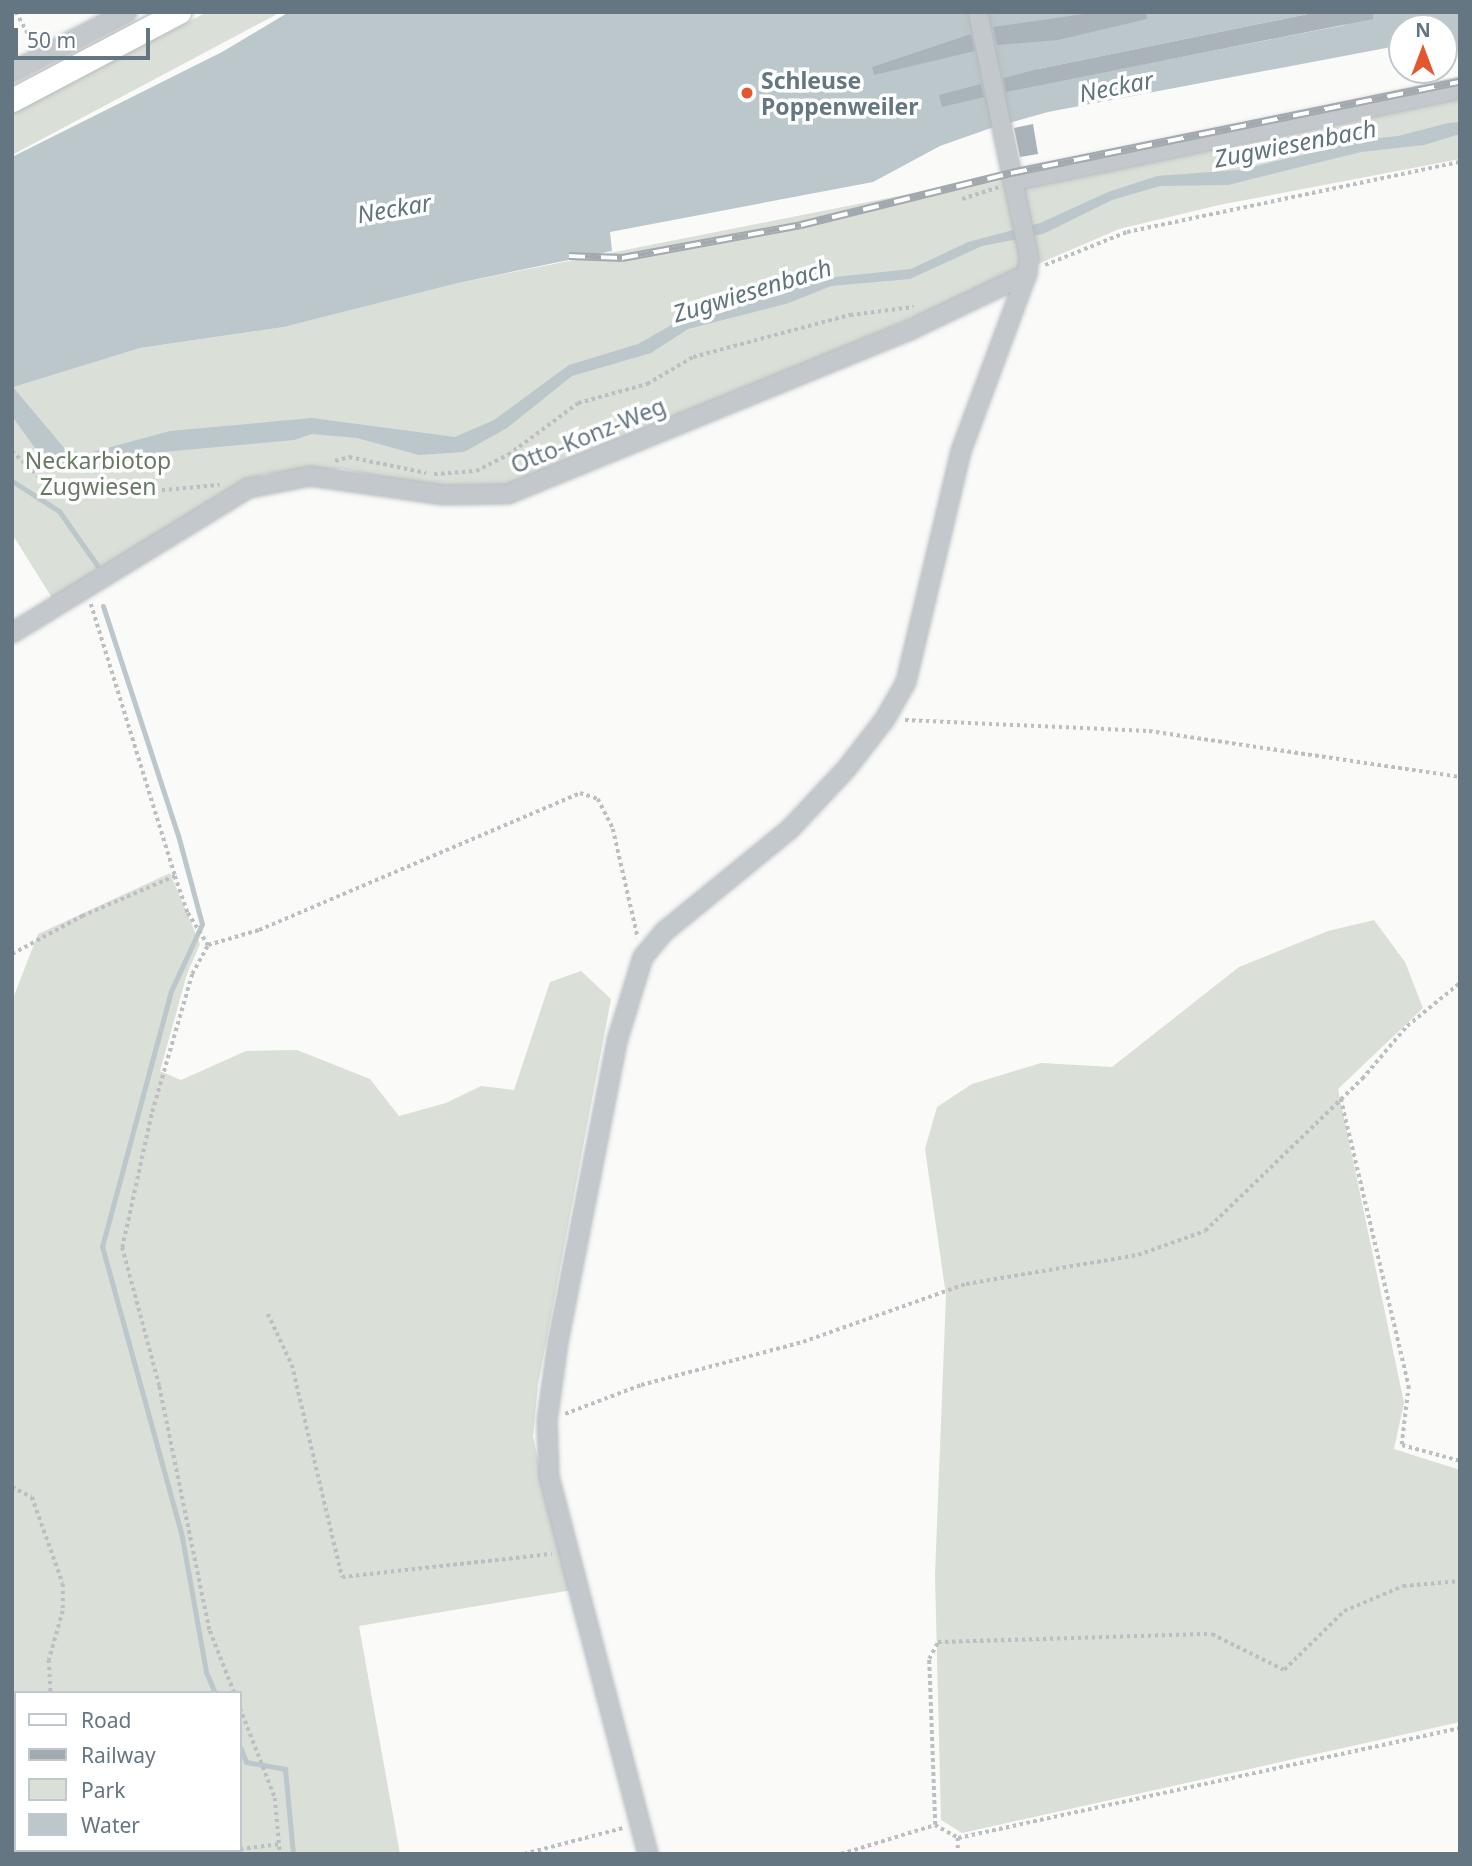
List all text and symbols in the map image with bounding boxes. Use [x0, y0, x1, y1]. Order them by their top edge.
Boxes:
scale bar [18, 14, 154, 58]
north arrow [1388, 14, 1458, 84]
text: N [1415, 17, 1431, 43]
text: 50 m [27, 26, 76, 54]
water label: Neckar [1077, 65, 1155, 107]
place label: Schleuse Poppenweiler [761, 66, 919, 120]
marker: Schleuse Poppenweiler [739, 85, 755, 101]
water label: Zugwiesenbach [1211, 113, 1379, 173]
water label: Neckar [355, 187, 433, 229]
water label: Zugwiesenbach [669, 252, 835, 328]
street label: Otto-Konz-Weg [507, 391, 669, 479]
park label: Neckarbiotop Zugwiesen [25, 446, 171, 500]
legend [14, 1691, 242, 1852]
text: Road [81, 1706, 131, 1734]
text: Railway [81, 1741, 156, 1769]
text: Park [81, 1776, 125, 1804]
text: Water [81, 1811, 140, 1839]

